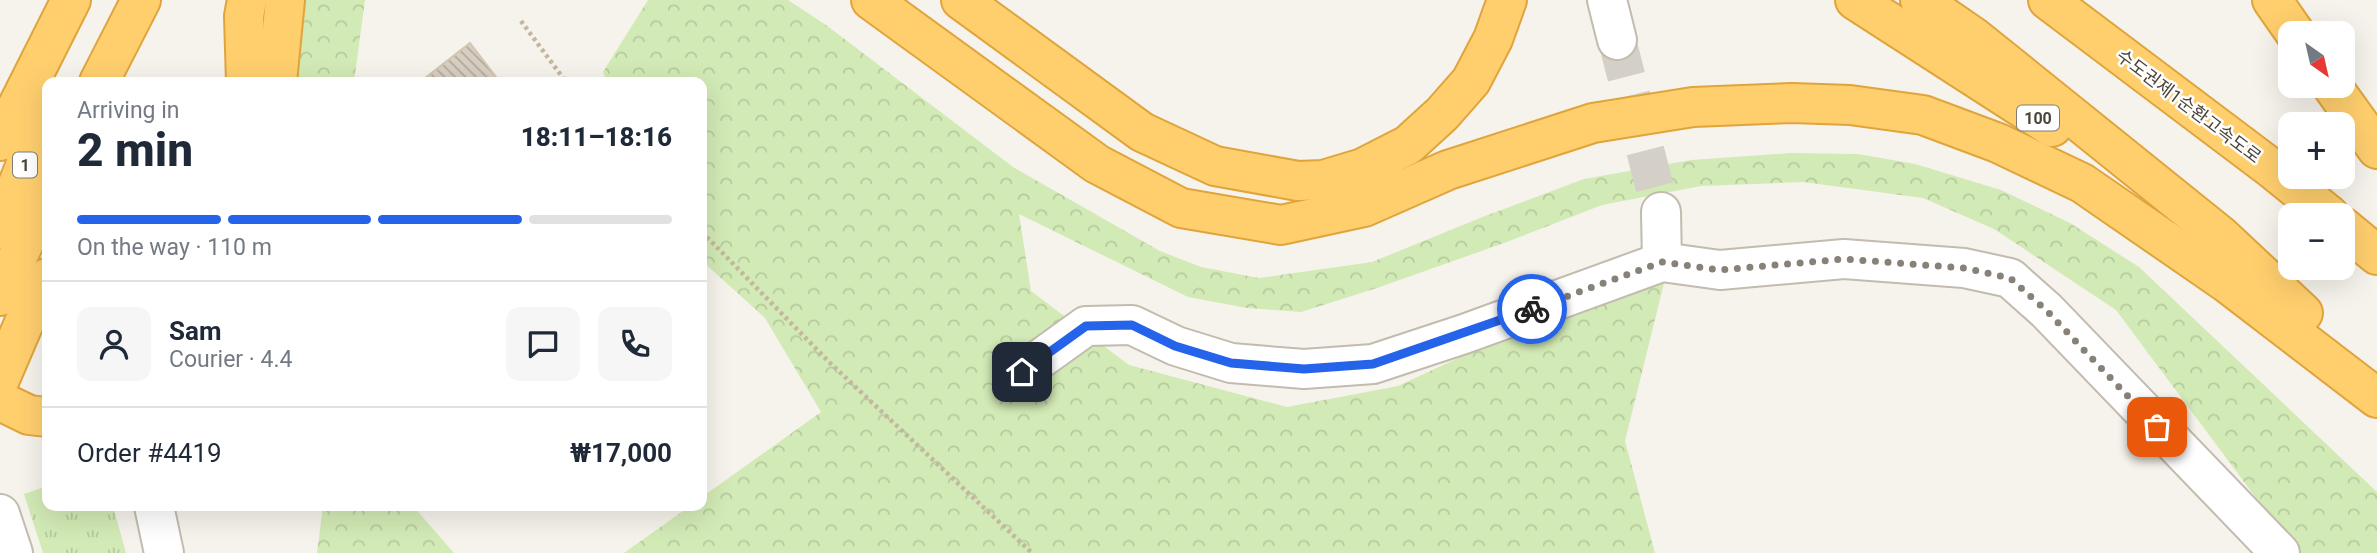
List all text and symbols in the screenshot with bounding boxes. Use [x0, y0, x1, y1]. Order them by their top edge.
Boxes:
north arrow [2278, 21, 2356, 98]
map controls [2278, 21, 2355, 280]
street label: 수도권제1순환고속도로 [2113, 45, 2265, 167]
text: Arriving in [77, 97, 180, 124]
road number: 100 [2017, 106, 2059, 130]
button: + [2278, 112, 2355, 189]
text: 18:11–18:16 [521, 122, 672, 152]
text: 2 min [77, 123, 193, 177]
road number: 1 [13, 153, 37, 178]
button: − [2278, 203, 2355, 280]
text: On the way · 110 m [77, 234, 272, 261]
courier [1497, 274, 1567, 344]
icon: bike [1513, 290, 1551, 328]
button: person [77, 307, 151, 381]
button: chat [506, 307, 580, 381]
button: phone [598, 307, 672, 381]
text: Sam [169, 316, 221, 346]
pin [992, 342, 1052, 402]
text: Courier · 4.4 [169, 346, 292, 373]
icon: home [1003, 353, 1041, 391]
pin [2127, 397, 2187, 457]
icon: bag [2138, 408, 2176, 446]
text: Order #4419 [77, 438, 222, 468]
text: ₩17,000 [570, 438, 672, 468]

